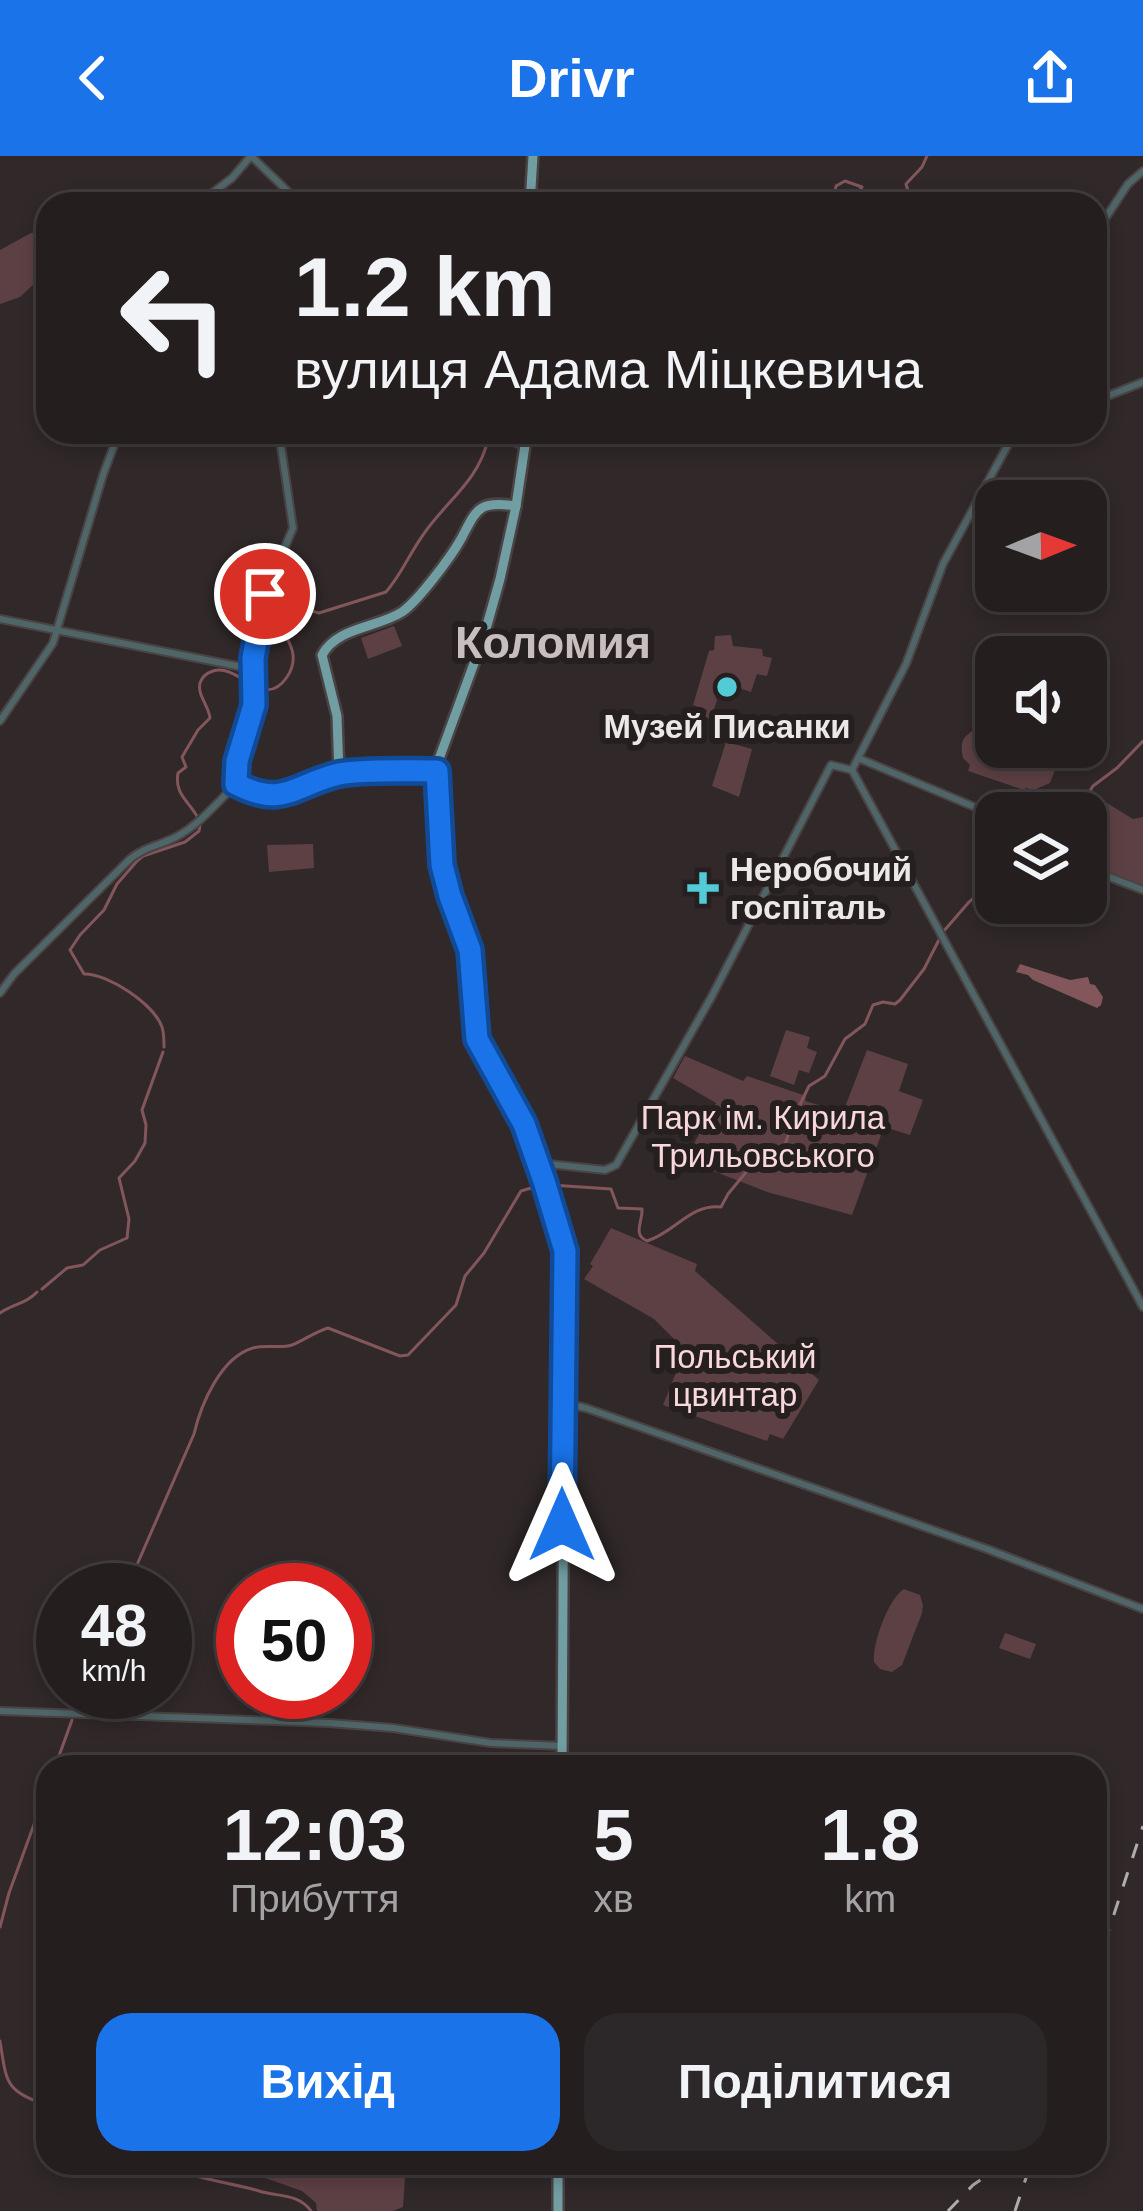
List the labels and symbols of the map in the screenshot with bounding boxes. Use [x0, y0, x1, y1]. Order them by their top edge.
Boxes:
north arrow [975, 480, 1107, 612]
pin [214, 543, 316, 645]
district label: Коломия [455, 617, 651, 668]
marker: Музей Писанки [714, 674, 740, 700]
place label: Музей Писанки [603, 708, 851, 745]
place label: Неробочий госпіталь [730, 851, 912, 926]
marker: Неробочий госпіталь [687, 872, 719, 904]
park label: Парк ім. Кирила Трильовського [641, 1099, 886, 1174]
park label: Польський цвинтар [654, 1338, 816, 1413]
position arrow [499, 1462, 625, 1588]
speed limit sign: 50 [216, 1563, 372, 1719]

